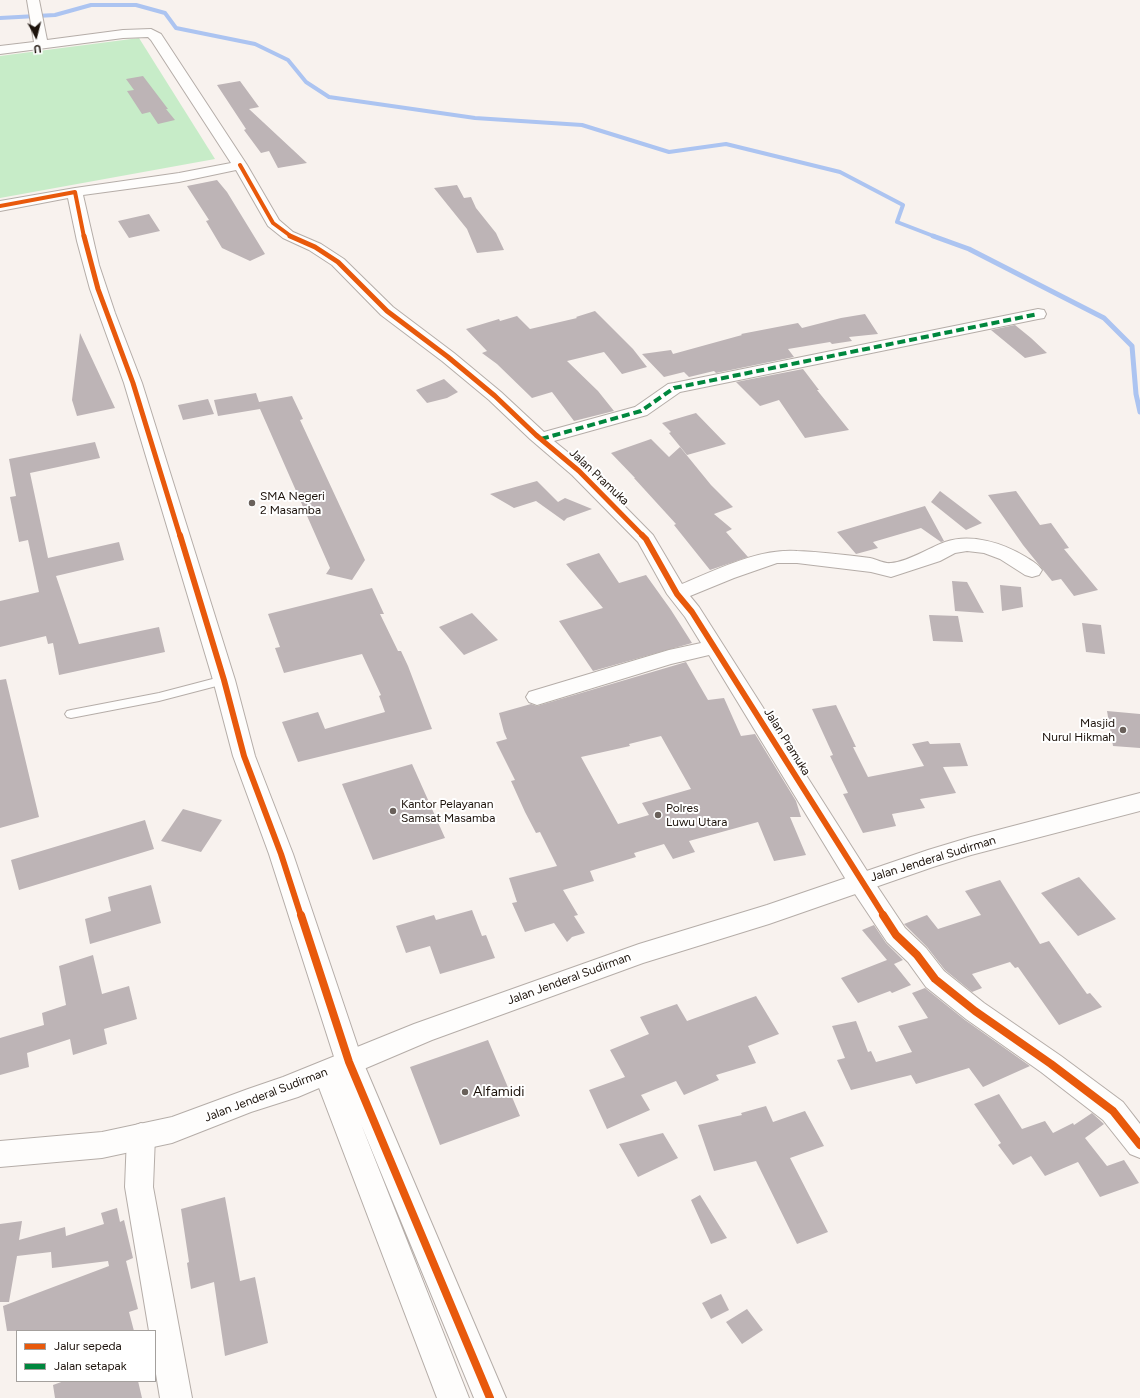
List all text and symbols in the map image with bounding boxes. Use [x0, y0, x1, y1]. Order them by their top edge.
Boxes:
north arrow [16, 16, 56, 56]
text: U [33, 41, 42, 55]
street label: Jalan Pramuka [566, 446, 632, 508]
place label: SMA Negeri 2 Masamba [260, 489, 325, 517]
marker: SMA Negeri 2 Masamba [247, 498, 257, 508]
street label: Jalan Pramuka [761, 706, 813, 778]
place label: Masjid Nurul Hikmah [1042, 716, 1115, 744]
marker: Masjid Nurul Hikmah [1118, 725, 1128, 735]
place label: Kantor Pelayanan Samsat Masamba [401, 797, 495, 825]
place label: Polres Luwu Utara [666, 801, 727, 829]
marker: Kantor Pelayanan Samsat Masamba [388, 806, 398, 816]
marker: Polres Luwu Utara [653, 810, 663, 820]
street label: Jalan Jenderal Sudirman [869, 833, 997, 885]
street label: Jalan Jenderal Sudirman [505, 950, 633, 1008]
street label: Jalan Jenderal Sudirman [203, 1065, 329, 1125]
place label: Alfamidi [473, 1084, 524, 1100]
marker: Alfamidi [460, 1087, 470, 1097]
legend [16, 1330, 156, 1382]
text: Jalur sepeda [54, 1339, 122, 1353]
text: Jalan setapak [54, 1359, 127, 1373]

